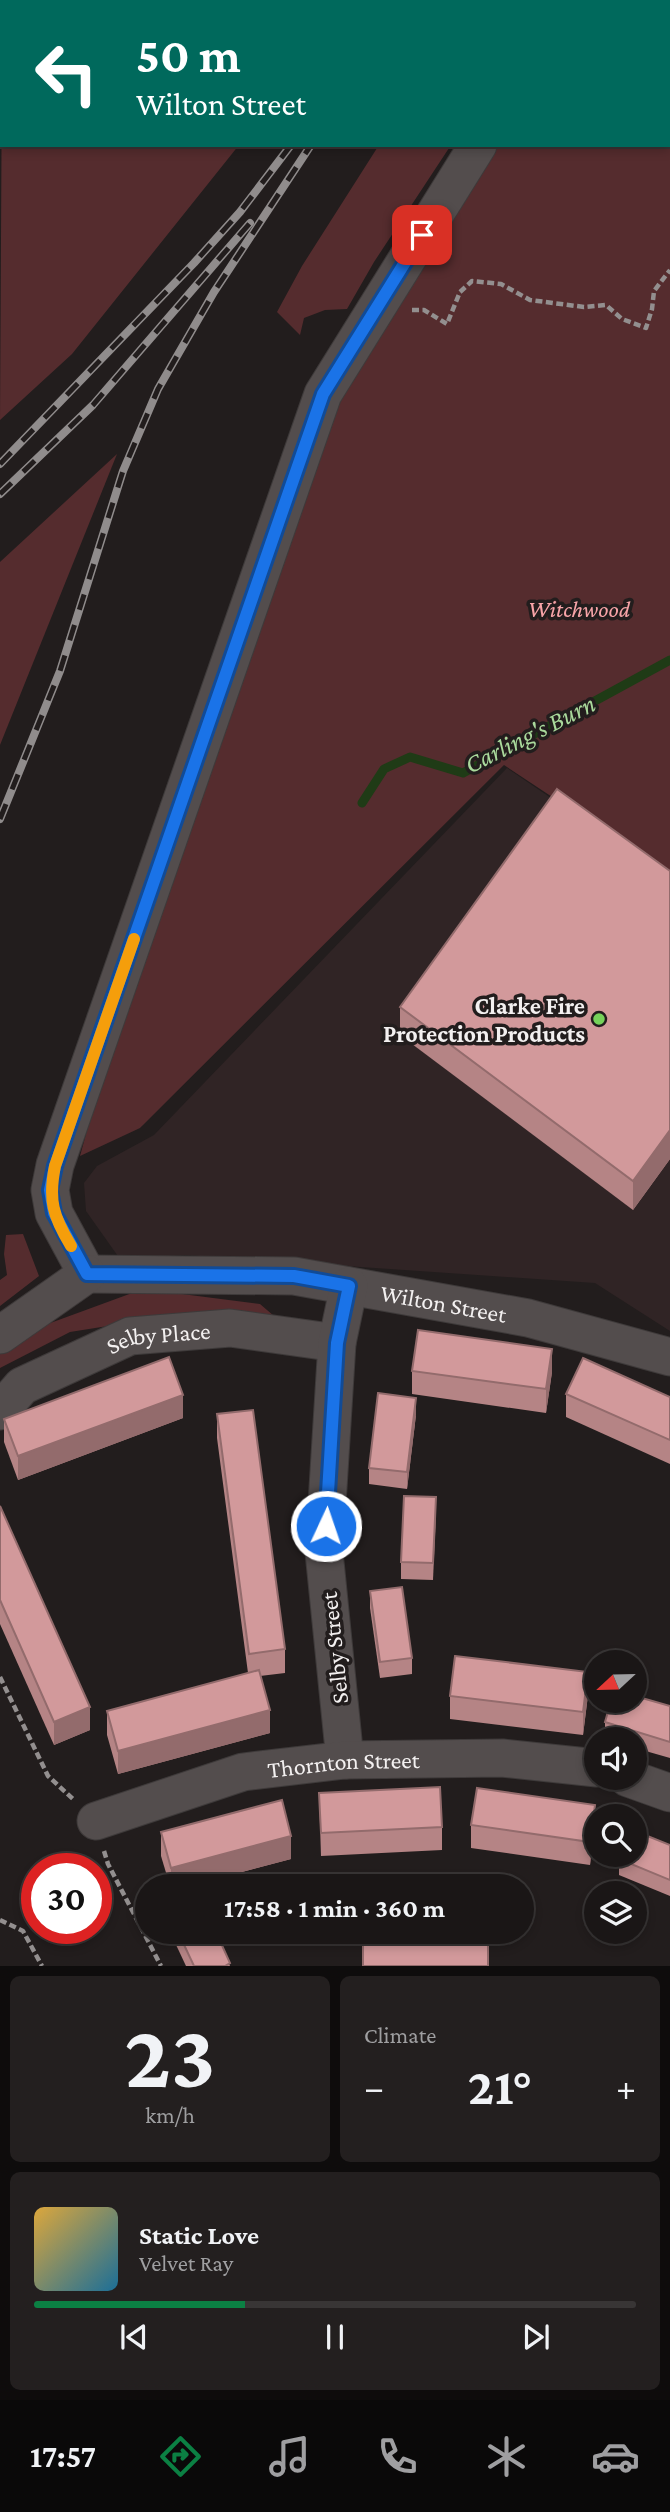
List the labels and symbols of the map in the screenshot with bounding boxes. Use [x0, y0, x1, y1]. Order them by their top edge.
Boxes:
pin [392, 205, 452, 265]
park label: Witchwood [528, 595, 631, 622]
water label: Carling's Burn [460, 689, 600, 779]
place label: Clarke Fire Protection Products [383, 992, 585, 1047]
marker: Clarke Fire Protection Products [591, 1011, 607, 1027]
street label: Wilton Street [378, 1278, 510, 1328]
street label: Selby Place [101, 1316, 211, 1359]
position arrow [289, 1489, 363, 1563]
street label: Selby Street [315, 1590, 353, 1705]
north arrow [584, 1650, 648, 1713]
street label: Thornton Street [266, 1746, 421, 1783]
speed limit sign: 30 [21, 1853, 112, 1944]

